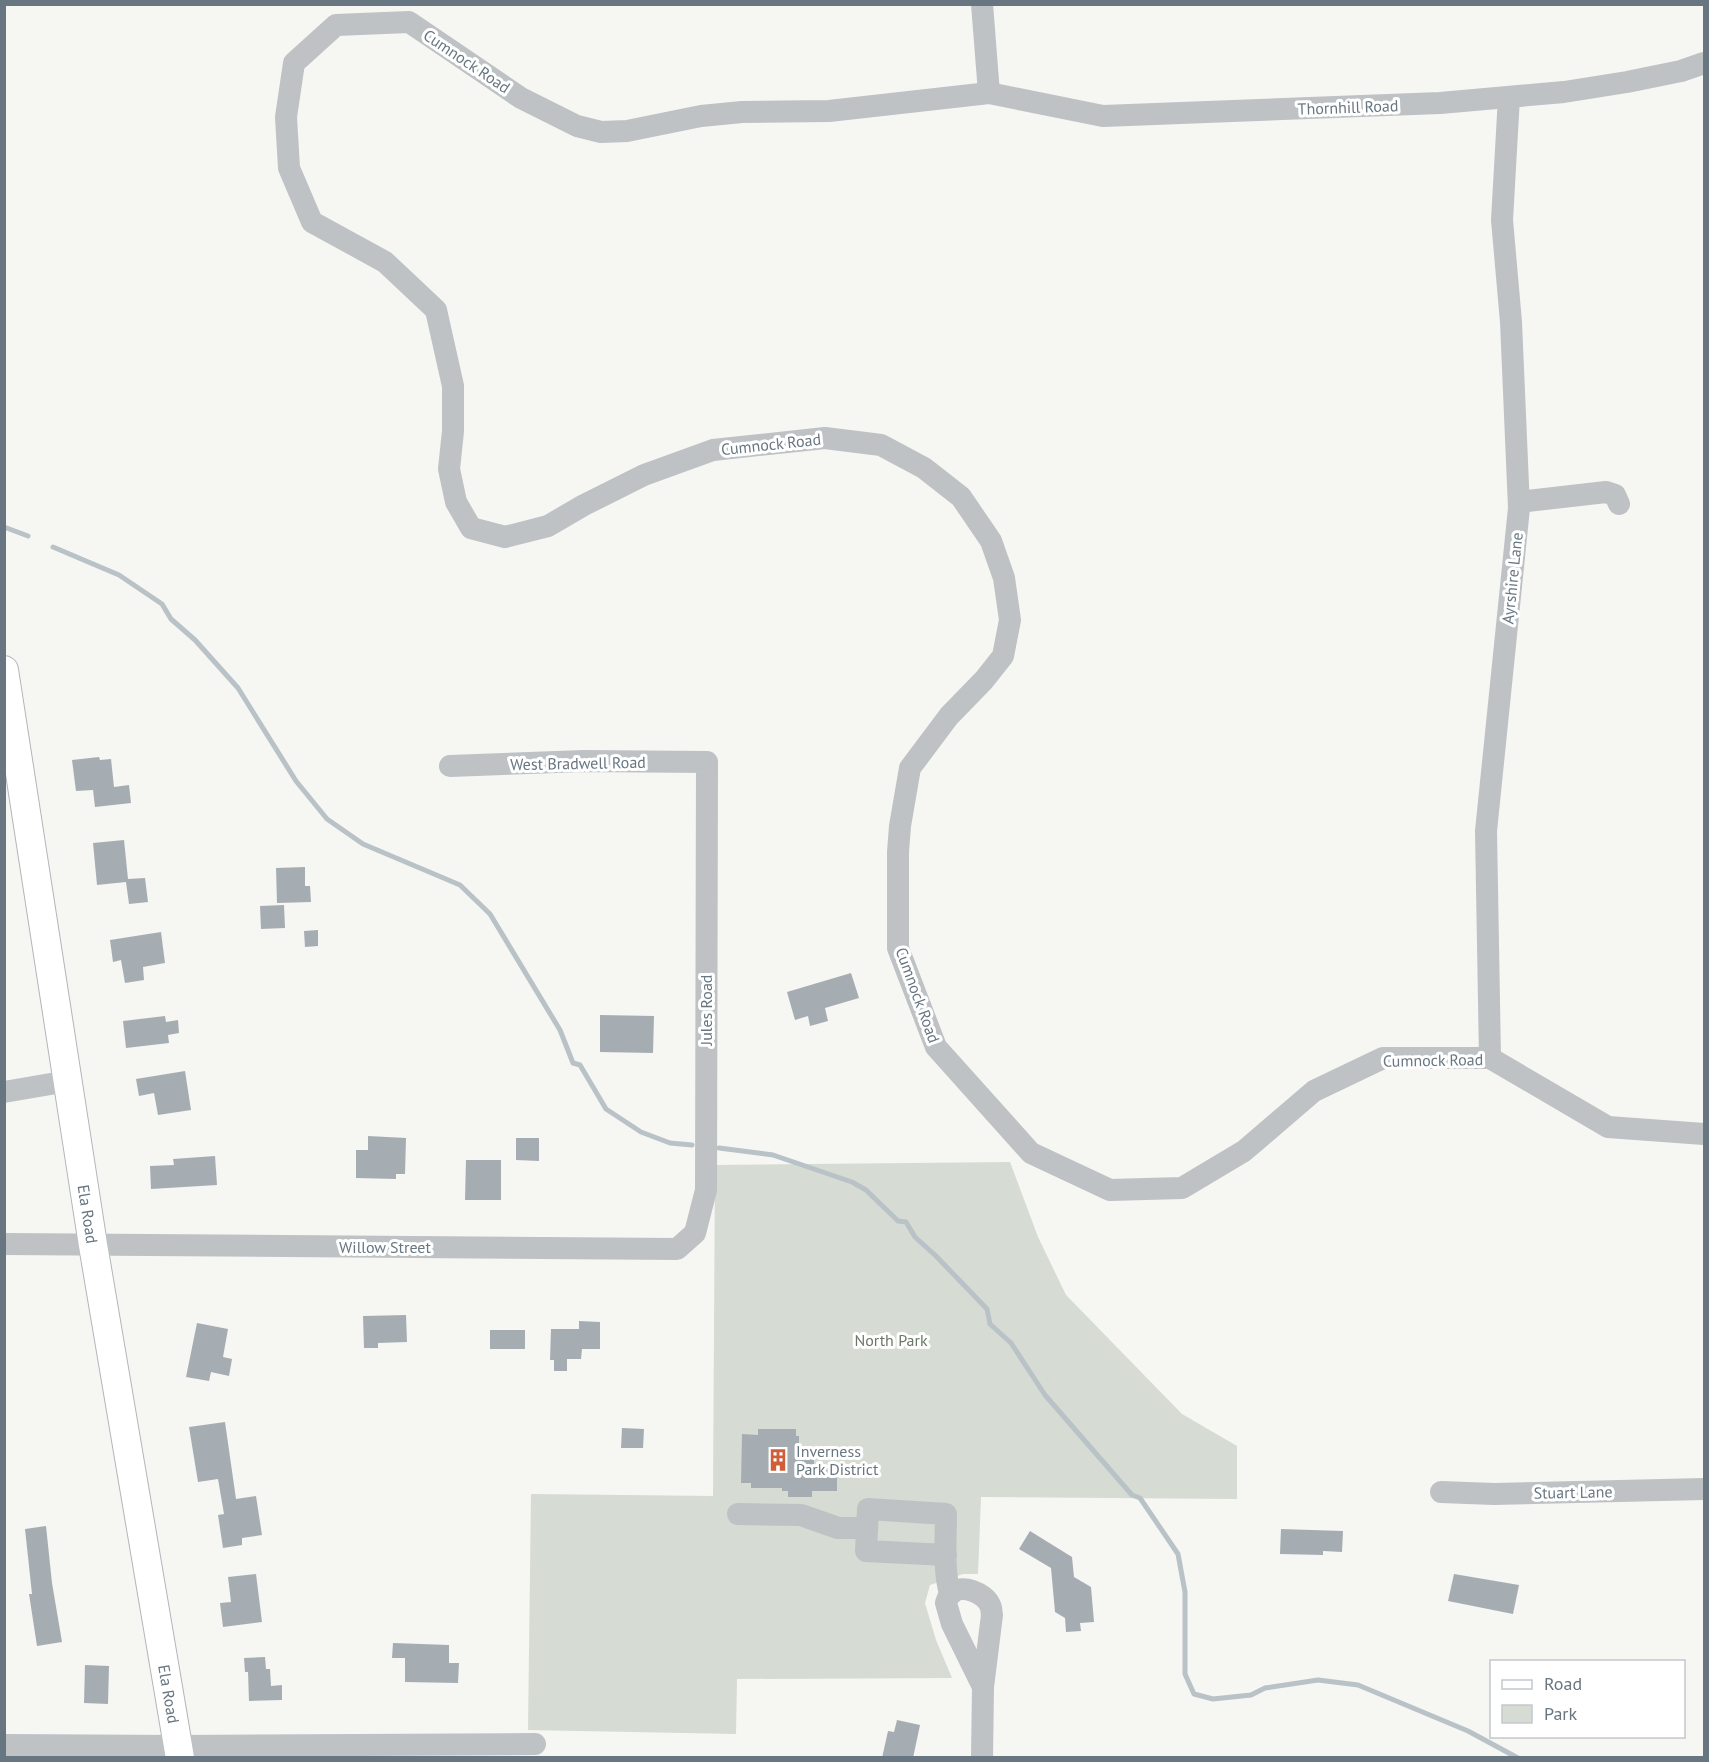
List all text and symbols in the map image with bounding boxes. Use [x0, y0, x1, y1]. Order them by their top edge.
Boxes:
street label: Cumnock Road [420, 25, 514, 97]
street label: Thornhill Road [1297, 95, 1399, 119]
street label: Cumnock Road [720, 429, 822, 459]
street label: Ayrshire Lane [1497, 531, 1527, 625]
street label: West Bradwell Road [510, 752, 646, 774]
street label: Cumnock Road [891, 944, 945, 1046]
street label: Jules Road [696, 975, 716, 1046]
street label: Cumnock Road [1383, 1049, 1483, 1071]
street label: Ela Road [73, 1183, 103, 1245]
street label: Willow Street [339, 1237, 431, 1257]
park label: North Park [854, 1330, 928, 1350]
place label: Inverness Park District [796, 1441, 879, 1479]
building icon: Inverness Park District [765, 1447, 791, 1473]
street label: Stuart Lane [1533, 1481, 1613, 1503]
legend [1490, 1660, 1685, 1738]
street label: Ela Road [154, 1663, 184, 1725]
text: Road [1544, 1672, 1582, 1695]
text: Park [1544, 1702, 1577, 1725]

